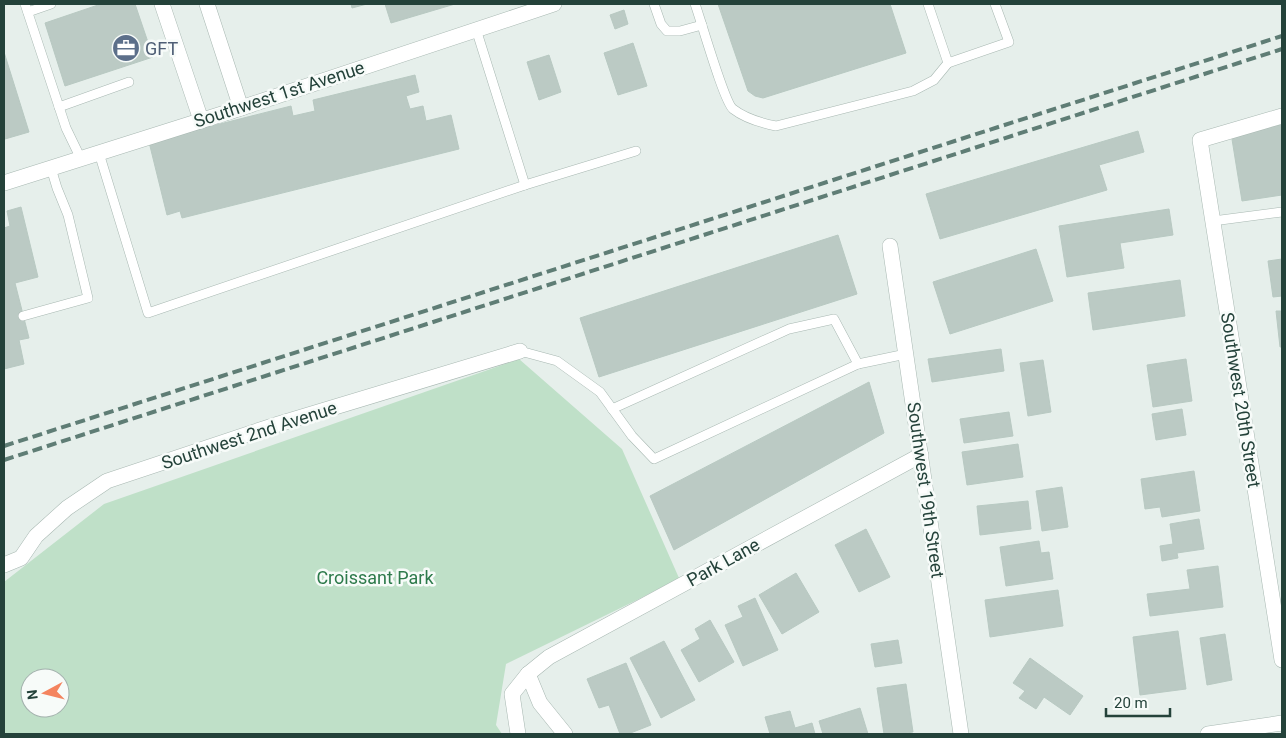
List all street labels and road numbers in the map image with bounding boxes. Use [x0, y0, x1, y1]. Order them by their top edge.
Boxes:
street label: Southwest 1st Avenue [191, 57, 367, 131]
street label: Southwest 20th Street [1217, 311, 1265, 489]
street label: Southwest 2nd Avenue [159, 397, 339, 473]
street label: Southwest 19th Street [903, 401, 949, 579]
street label: Park Lane [683, 533, 763, 591]

